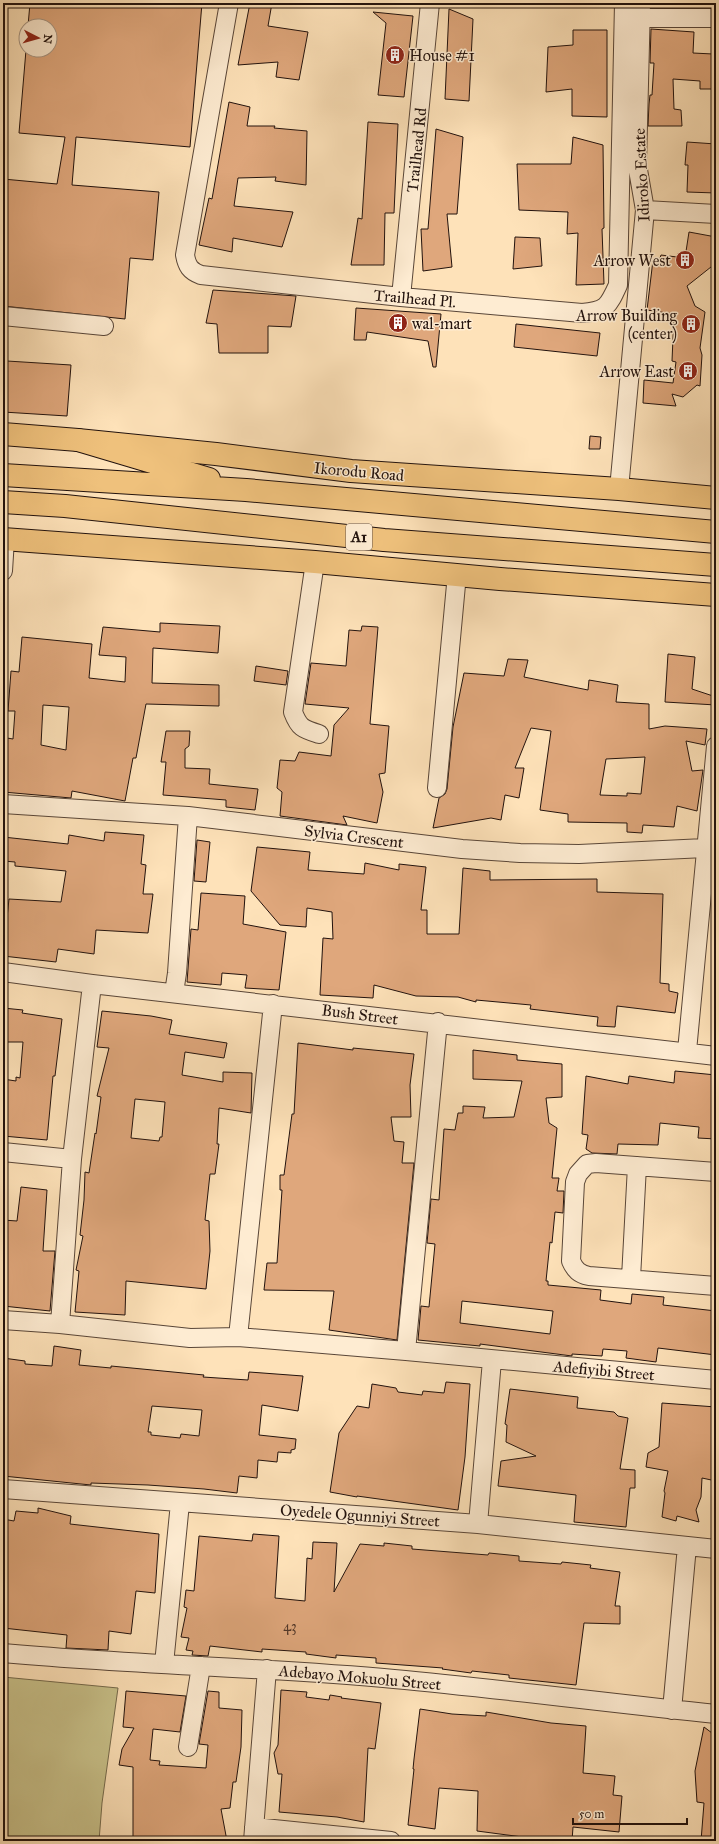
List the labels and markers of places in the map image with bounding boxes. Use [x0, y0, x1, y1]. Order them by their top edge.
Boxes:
building icon: House #1 [384, 44, 406, 66]
place label: House #1 [409, 46, 475, 65]
building icon: Arrow West [674, 249, 696, 271]
place label: Arrow West [593, 251, 671, 270]
place label: Arrow Building (center) [575, 306, 678, 344]
building icon: wal-mart [387, 312, 409, 334]
building icon: Arrow Building (center) [680, 313, 702, 335]
place label: wal-mart [412, 314, 472, 333]
building icon: Arrow East [677, 360, 699, 382]
place label: Arrow East [599, 362, 674, 381]

